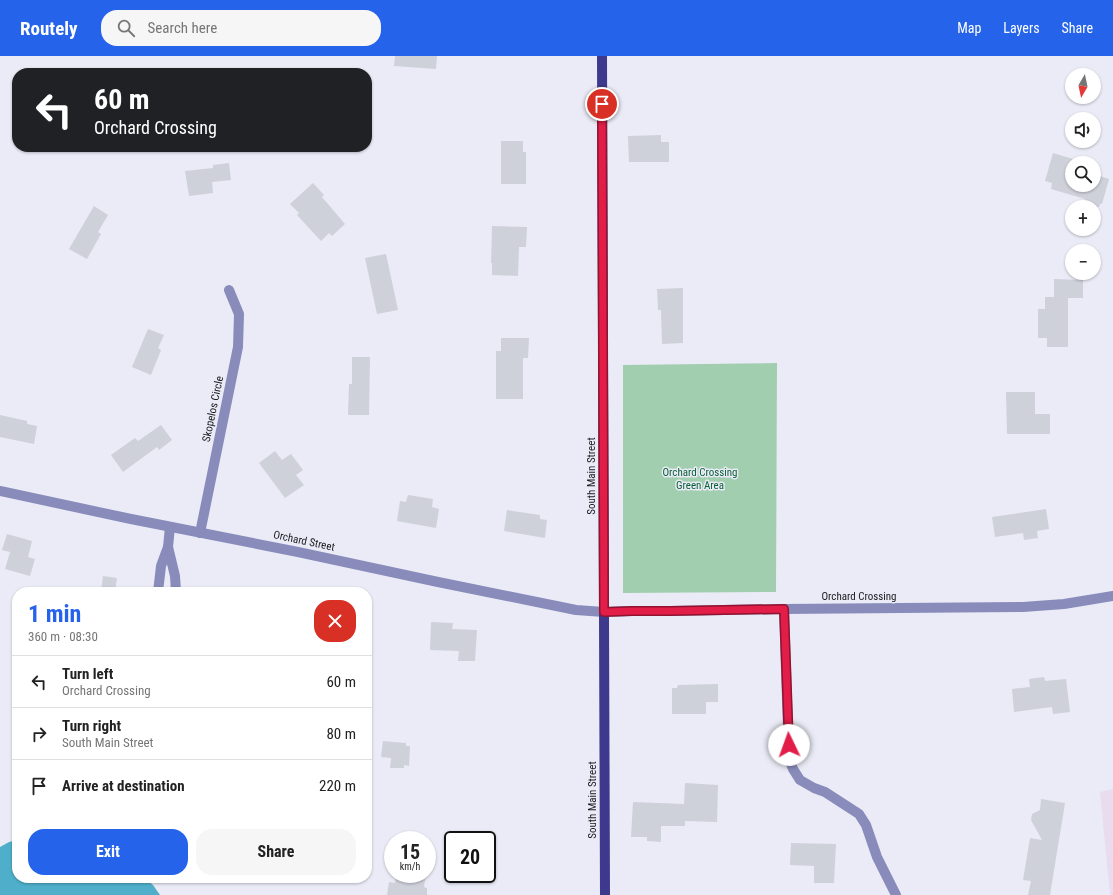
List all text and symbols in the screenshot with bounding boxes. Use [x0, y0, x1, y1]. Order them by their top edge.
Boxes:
search box [101, 10, 381, 46]
text: Routely [20, 17, 77, 40]
icon: search [115, 17, 137, 39]
text: Search here [147, 19, 217, 37]
text: Map [957, 20, 981, 36]
text: Layers [1003, 20, 1040, 36]
text: Share [1062, 20, 1093, 36]
north arrow [1065, 68, 1101, 104]
map controls [1065, 68, 1101, 280]
text: 60 m [94, 83, 150, 116]
icon: left [28, 84, 80, 136]
pin [585, 87, 619, 121]
icon: arrive [591, 93, 613, 115]
button: sound [1065, 112, 1101, 148]
text: Orchard Crossing [94, 117, 217, 138]
button: search [1065, 156, 1101, 192]
button: + [1065, 200, 1101, 236]
button: − [1065, 244, 1101, 280]
street label: Skopelos Circle [200, 375, 226, 443]
street label: South Main Street [585, 437, 598, 515]
park label: Orchard Crossing Green Area [662, 466, 738, 492]
street label: Orchard Street [272, 528, 336, 554]
street label: Orchard Crossing [821, 590, 897, 603]
text: 1 min [28, 600, 81, 628]
button: close [314, 600, 356, 642]
text: 360 m · 08:30 [28, 629, 98, 644]
text: Turn left [62, 665, 113, 683]
icon: left [28, 671, 50, 693]
text: 60 m [326, 673, 356, 691]
text: Orchard Crossing [62, 683, 151, 698]
text: Turn right [62, 717, 121, 735]
icon: right [28, 723, 50, 745]
position arrow [768, 724, 810, 766]
text: 80 m [326, 725, 356, 743]
text: South Main Street [62, 735, 153, 750]
street label: South Main Street [586, 761, 599, 839]
icon: arrive [28, 775, 50, 797]
text: Arrive at destination [62, 777, 185, 795]
text: 220 m [319, 777, 356, 795]
button: Exit [28, 829, 188, 875]
button: Share [196, 829, 356, 875]
speed limit sign: 20 [444, 831, 496, 883]
text: 15 [400, 840, 420, 864]
text: km/h [400, 861, 420, 872]

